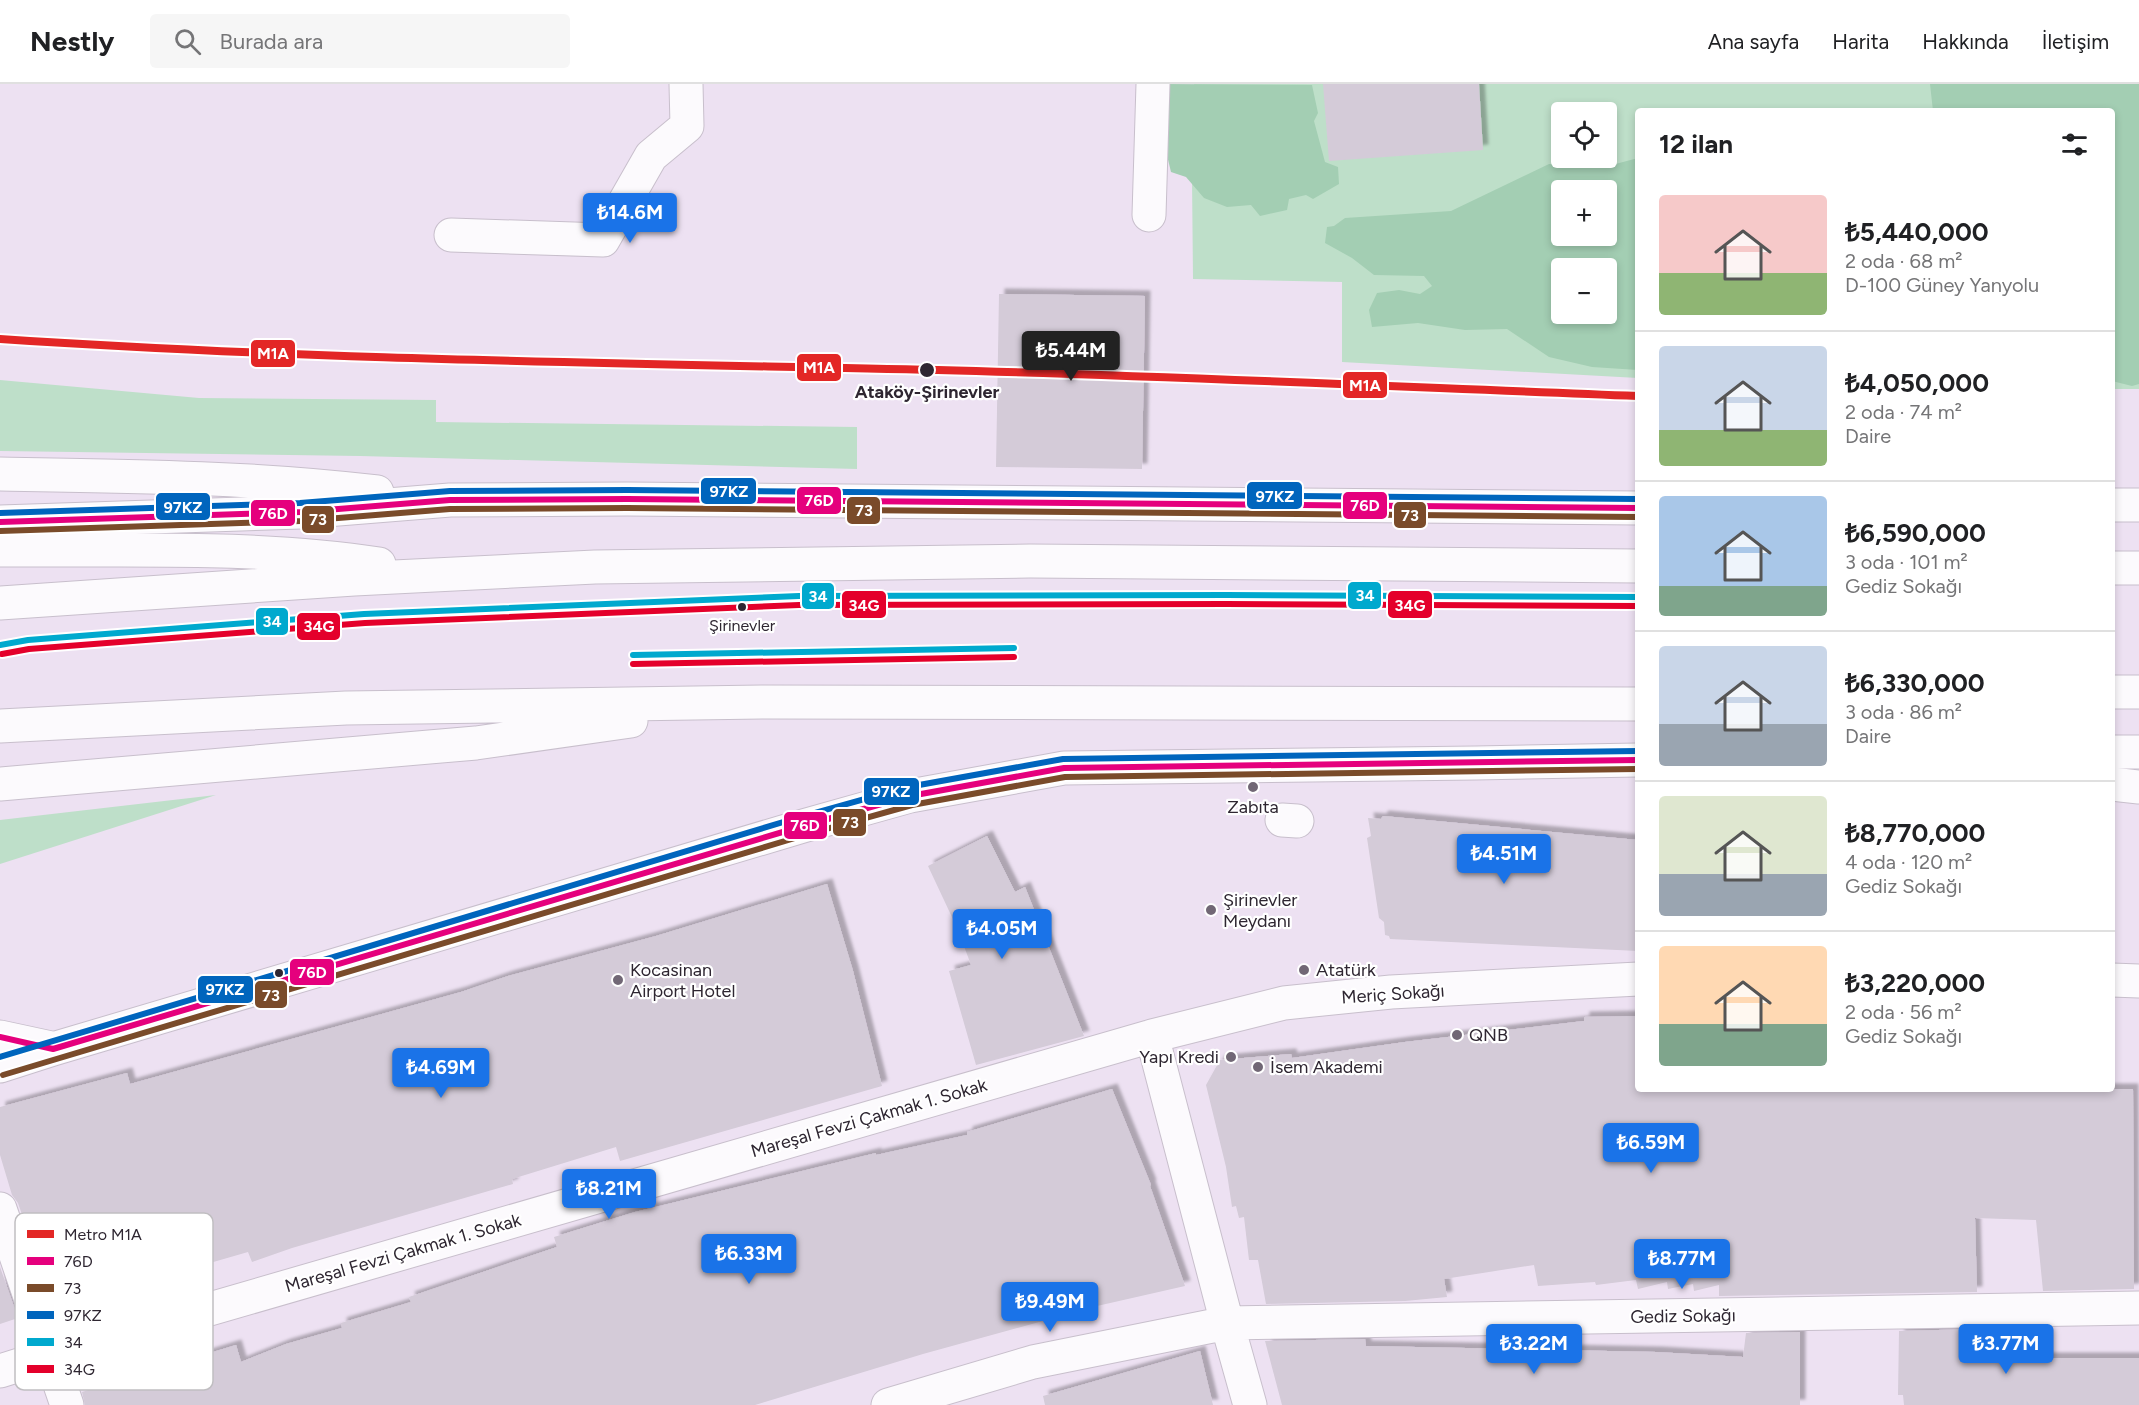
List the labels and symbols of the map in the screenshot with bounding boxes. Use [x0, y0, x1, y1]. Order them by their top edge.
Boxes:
pin: ₺14.6M [581, 193, 679, 244]
pin: ₺5.44M [1022, 331, 1120, 382]
line badge: M1A [250, 339, 296, 368]
text: M1A [257, 344, 290, 363]
line badge: M1A [796, 353, 842, 382]
text: M1A [803, 358, 836, 377]
marker: Ataköy-Şirinevler [918, 361, 936, 379]
line badge: M1A [1342, 371, 1388, 399]
text: M1A [1349, 376, 1382, 395]
place label: Ataköy-Şirinevler [855, 381, 1000, 403]
line badge: 97KZ [700, 477, 757, 505]
line badge: 97KZ [1246, 481, 1303, 510]
text: 97KZ [710, 482, 748, 501]
line badge: 76D [796, 486, 842, 515]
text: 97KZ [1256, 487, 1294, 506]
text: 76D [804, 491, 834, 510]
line badge: 76D [1342, 491, 1388, 520]
line badge: 97KZ [155, 492, 211, 521]
line badge: 73 [846, 496, 881, 525]
text: 76D [1350, 496, 1380, 515]
text: 97KZ [164, 498, 202, 517]
line badge: 76D [250, 499, 296, 527]
text: 73 [855, 501, 873, 520]
line badge: 73 [1393, 501, 1427, 529]
text: 76D [258, 504, 288, 523]
line badge: 73 [301, 505, 335, 534]
text: 73 [1401, 506, 1419, 525]
text: 73 [309, 510, 327, 529]
line badge: 34 [1347, 581, 1382, 610]
line badge: 34 [801, 582, 835, 610]
text: 34 [1355, 586, 1375, 605]
text: 34 [808, 587, 828, 606]
line badge: 34G [841, 590, 887, 619]
line badge: 34G [1387, 590, 1433, 619]
text: 34G [849, 596, 880, 615]
text: 34G [1395, 596, 1426, 615]
marker: Şirinevler [736, 601, 748, 613]
line badge: 34 [255, 607, 289, 636]
text: 34 [262, 612, 282, 631]
line badge: 34G [296, 612, 341, 641]
place label: Şirinevler [709, 616, 776, 635]
text: 34G [304, 617, 335, 636]
line badge: 97KZ [863, 777, 920, 806]
marker: Zabıta [1246, 780, 1260, 794]
text: 97KZ [872, 782, 910, 801]
place label: Zabıta [1227, 796, 1279, 818]
line badge: 73 [832, 808, 867, 837]
line badge: 76D [783, 811, 828, 840]
text: 73 [841, 813, 859, 832]
text: 76D [790, 816, 820, 835]
pin: ₺4.51M [1455, 834, 1553, 885]
place label: Şirinevler Meydanı [1223, 889, 1297, 932]
marker: Şirinevler Meydanı [1204, 903, 1218, 917]
pin: ₺4.05M [953, 909, 1051, 960]
line badge: 76D [289, 958, 335, 986]
place label: Kocasinan Airport Hotel [630, 959, 735, 1002]
place label: Atatürk [1316, 959, 1376, 981]
text: 76D [297, 963, 327, 982]
marker: Atatürk [1297, 963, 1311, 977]
unlabelled marker [273, 967, 285, 979]
marker: Kocasinan Airport Hotel [611, 973, 625, 987]
line badge: 97KZ [197, 975, 254, 1004]
street label: Meriç Sokağı [1341, 979, 1445, 1009]
text: 97KZ [206, 980, 244, 999]
line badge: 73 [254, 980, 288, 1009]
text: 73 [262, 986, 280, 1005]
place label: QNB [1469, 1024, 1508, 1046]
marker: QNB [1450, 1028, 1464, 1042]
place label: Yapı Kredi [1139, 1046, 1219, 1068]
pin: ₺4.69M [392, 1048, 490, 1099]
marker: Yapı Kredi [1224, 1050, 1238, 1064]
place label: İsem Akademi [1270, 1056, 1383, 1078]
marker: İsem Akademi [1251, 1060, 1265, 1074]
street label: Mareşal Fevzi Çakmak 1. Sokak [748, 1074, 990, 1162]
pin: ₺6.59M [1602, 1123, 1700, 1174]
pin: ₺8.21M [560, 1169, 658, 1220]
street label: Mareşal Fevzi Çakmak 1. Sokak [282, 1209, 524, 1297]
legend [15, 1213, 213, 1390]
text: Metro M1A [64, 1225, 142, 1244]
pin: ₺6.33M [700, 1234, 798, 1285]
pin: ₺8.77M [1633, 1239, 1731, 1290]
text: 76D [64, 1252, 93, 1271]
text: 73 [64, 1279, 81, 1298]
pin: ₺9.49M [1001, 1282, 1099, 1333]
street label: Gediz Sokağı [1630, 1304, 1736, 1328]
text: 97KZ [64, 1306, 102, 1325]
pin: ₺3.22M [1485, 1324, 1583, 1375]
pin: ₺3.77M [1957, 1324, 2055, 1375]
text: 34 [64, 1333, 83, 1352]
text: 34G [64, 1360, 95, 1379]

